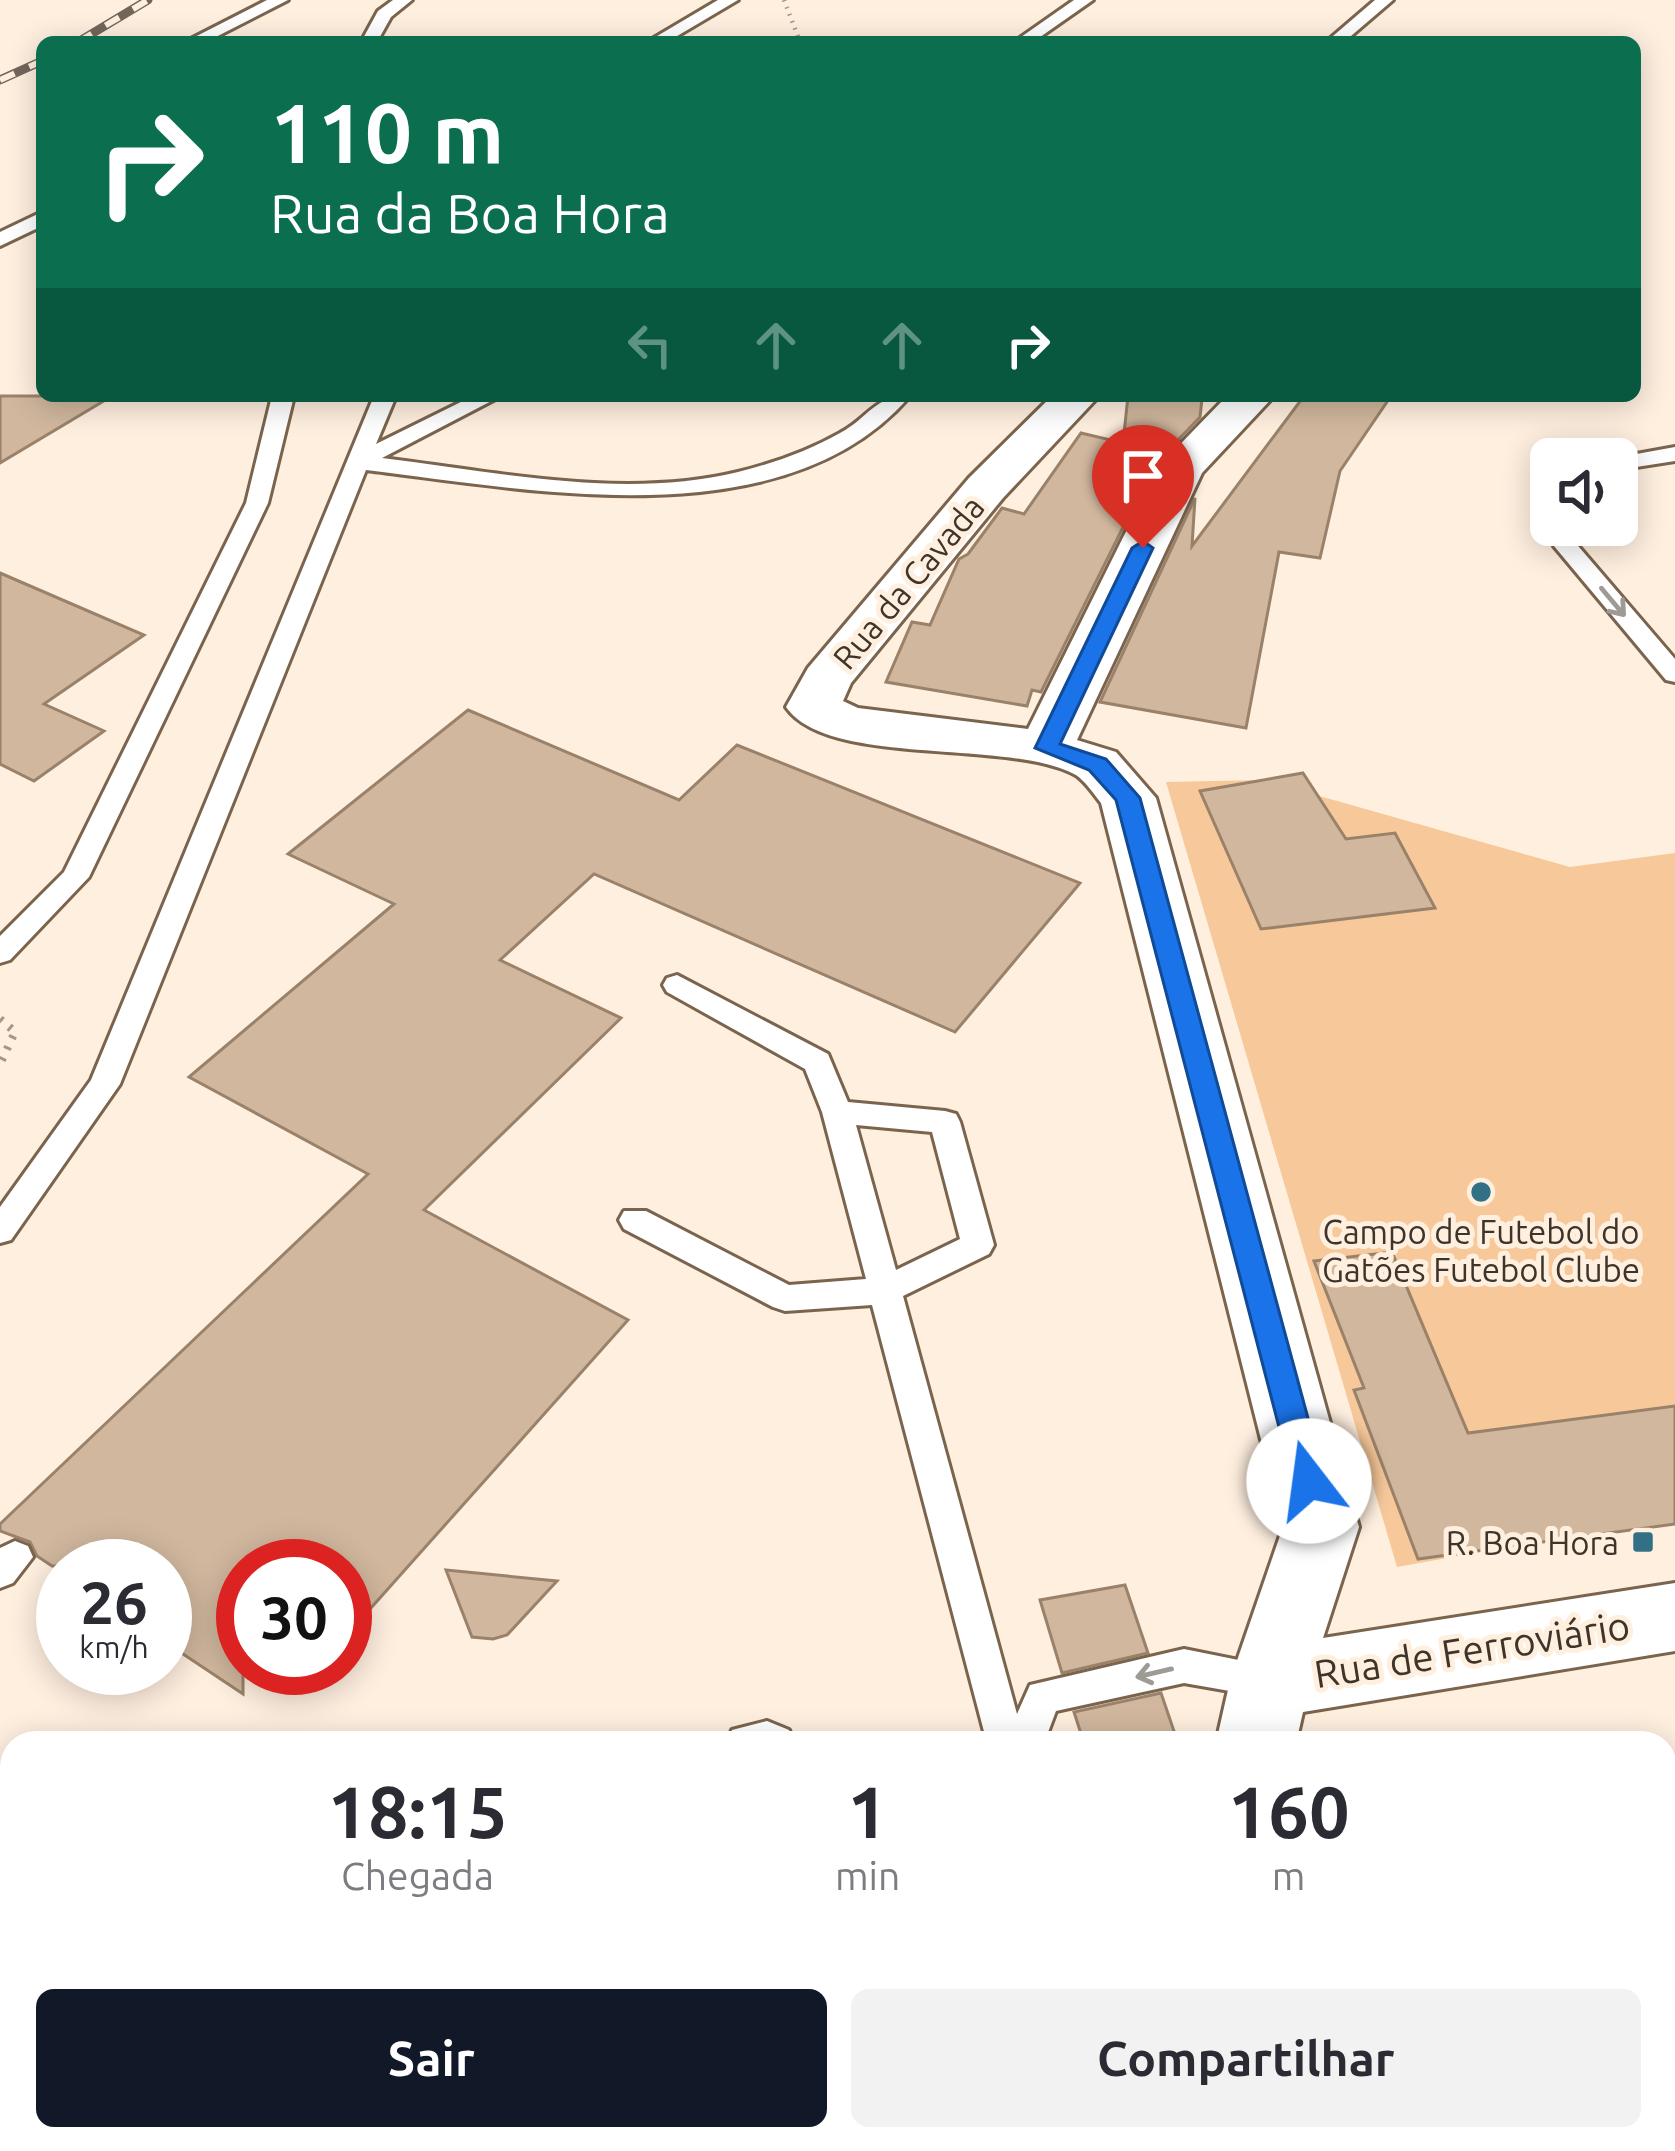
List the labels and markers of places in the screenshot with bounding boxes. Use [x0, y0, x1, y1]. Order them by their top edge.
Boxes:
pin [1092, 425, 1194, 548]
marker: Campo de Futebol do Gatões Futebol Clube [1468, 1179, 1494, 1205]
place label: Campo de Futebol do Gatões Futebol Clube [1322, 1213, 1640, 1288]
place label: R. Boa Hora [1446, 1524, 1619, 1561]
marker: R. Boa Hora [1630, 1529, 1656, 1555]

